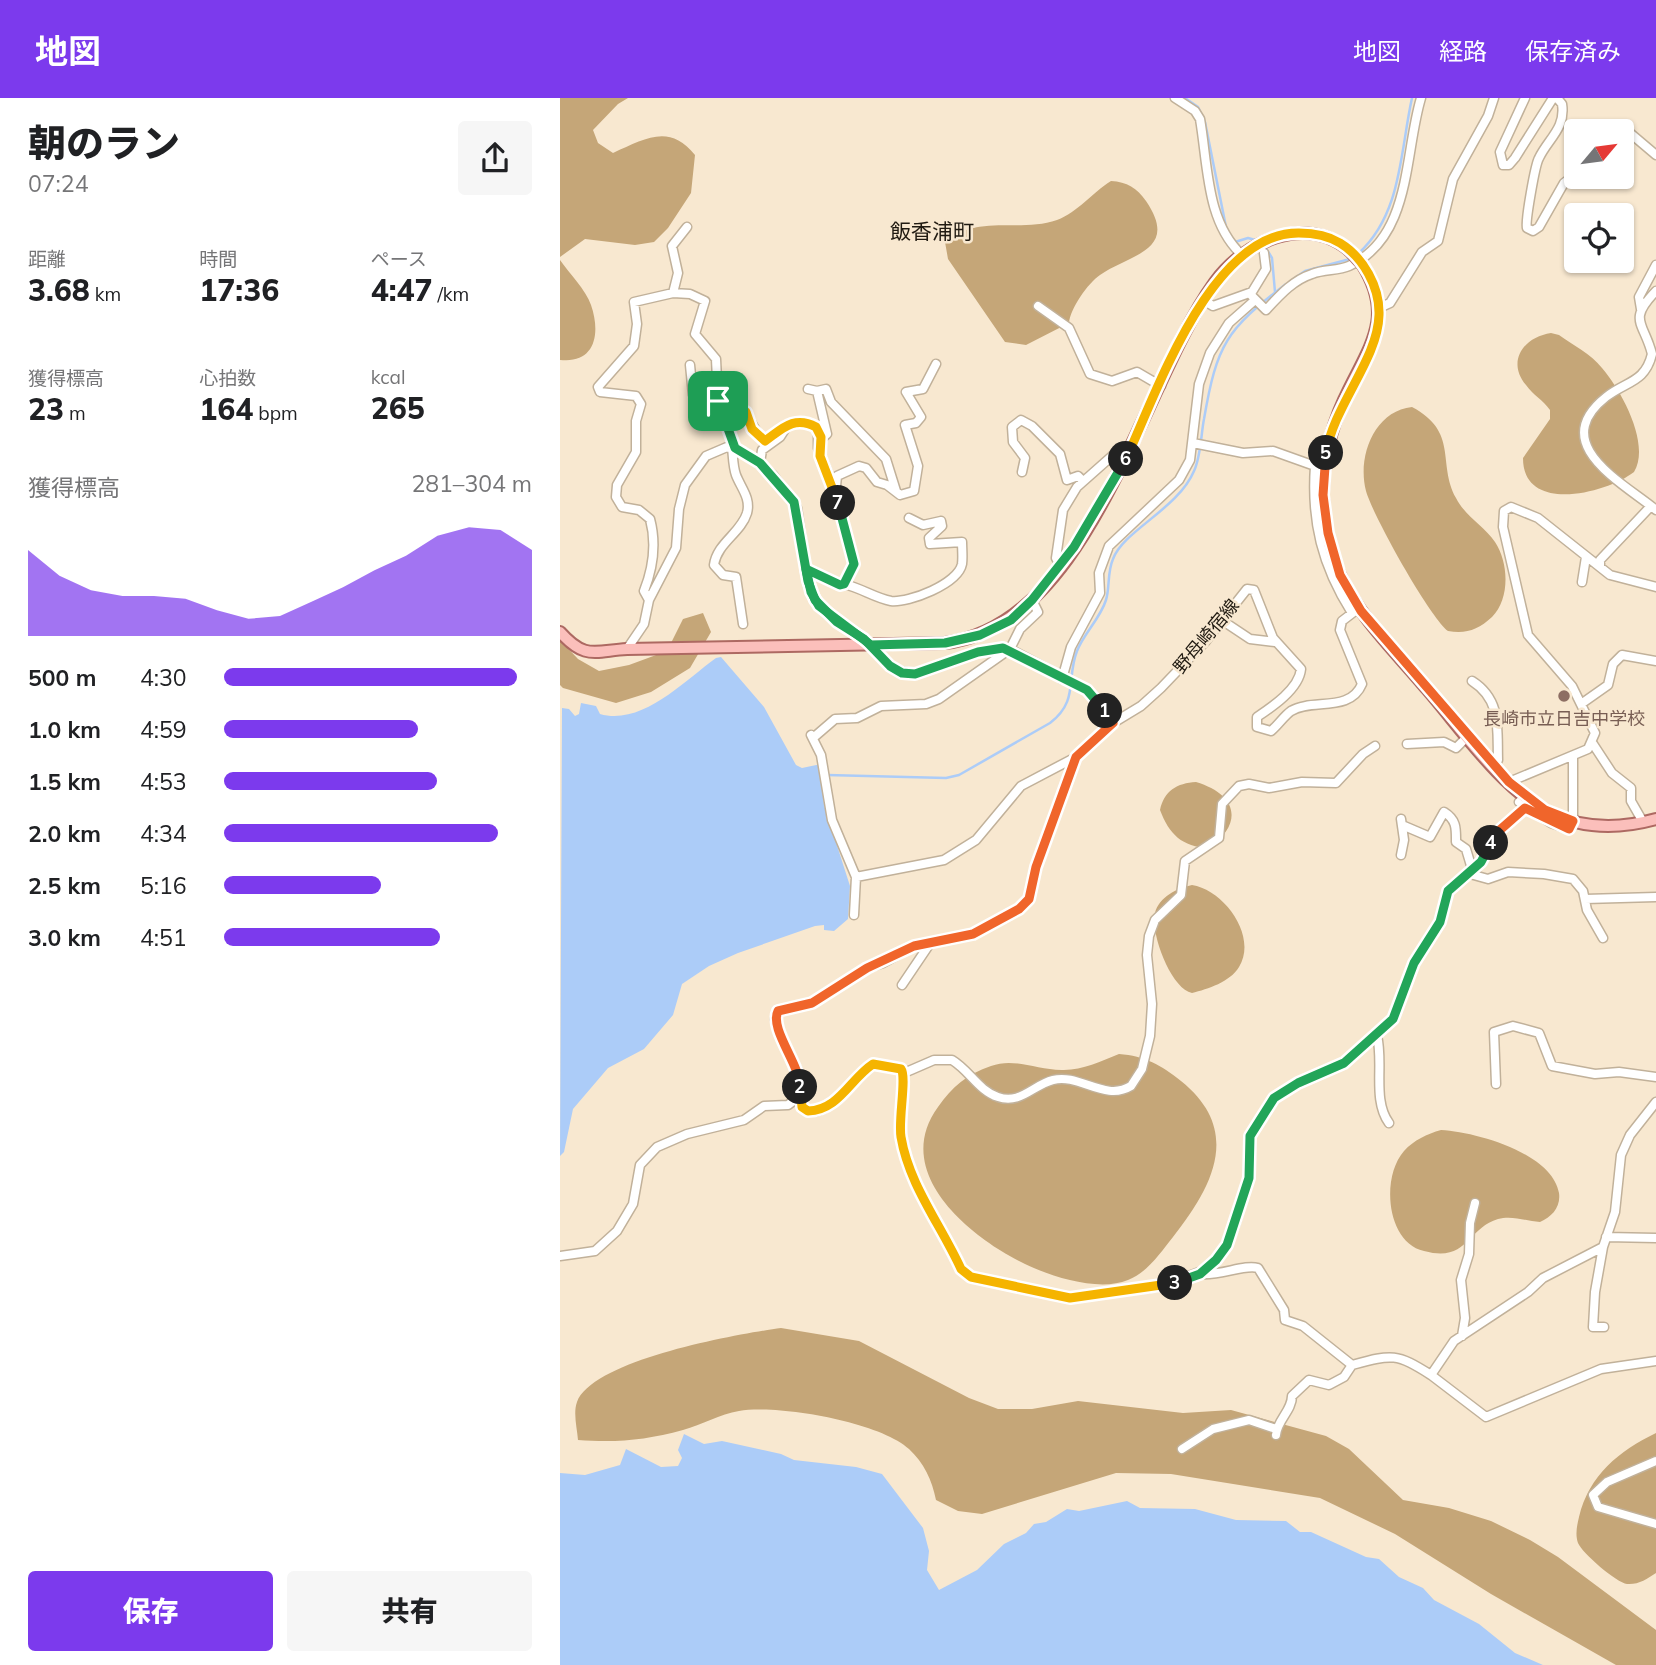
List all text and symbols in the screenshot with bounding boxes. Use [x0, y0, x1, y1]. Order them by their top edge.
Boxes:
text: 地図 [35, 30, 101, 71]
text: 地図 [1353, 36, 1401, 66]
text: 経路 [1439, 36, 1487, 66]
text: 保存済み [1525, 36, 1621, 66]
text: 朝のラン [28, 119, 180, 167]
north arrow [1564, 119, 1634, 189]
map controls [1564, 119, 1634, 273]
button: share [458, 121, 532, 195]
text: 07:24 [28, 169, 88, 198]
button: locate [1564, 203, 1634, 273]
district label: 飯香浦町 [890, 218, 974, 244]
text: 距離 [28, 247, 66, 271]
text: 時間 [199, 247, 237, 271]
text: ペース [371, 247, 427, 271]
text: 3.68 [28, 271, 90, 309]
text: 17:36 [199, 271, 279, 309]
text: 4:47 [371, 271, 432, 309]
text: km [90, 282, 121, 306]
text: /km [432, 282, 469, 306]
text: kcal [371, 365, 405, 389]
text: 獲得標高 [28, 366, 104, 390]
text: 心拍数 [199, 366, 256, 390]
pin [688, 371, 748, 431]
icon: arrive [699, 382, 737, 420]
text: 265 [371, 389, 425, 427]
text: 23 [28, 390, 64, 428]
text: 164 [199, 390, 253, 428]
text: m [64, 401, 86, 425]
text: bpm [253, 401, 298, 425]
pin: 5 [1308, 436, 1344, 470]
text: 5 [1320, 440, 1331, 464]
pin: 6 [1108, 442, 1144, 476]
text: 6 [1120, 446, 1131, 470]
text: 281–304 m [411, 469, 532, 498]
text: 獲得標高 [28, 473, 120, 502]
pin: 7 [820, 486, 856, 520]
text: 7 [832, 490, 843, 514]
street label: 野母崎宿線 [1168, 594, 1244, 678]
text: 500 m [28, 663, 96, 692]
text: 4:30 [140, 663, 187, 692]
marker: 長崎市立日吉中学校 [1556, 688, 1572, 704]
pin: 1 [1088, 694, 1122, 728]
text: 1 [1099, 698, 1110, 722]
place label: 長崎市立日吉中学校 [1483, 707, 1645, 730]
text: 1.0 km [28, 715, 101, 744]
text: 4:59 [140, 715, 187, 744]
text: 1.5 km [28, 767, 101, 796]
text: 4:53 [140, 767, 187, 796]
text: 2.0 km [28, 819, 101, 848]
text: 4:34 [140, 819, 187, 848]
pin: 4 [1474, 826, 1508, 860]
text: 4 [1485, 830, 1496, 854]
text: 2.5 km [28, 871, 101, 900]
text: 5:16 [140, 871, 187, 900]
text: 3.0 km [28, 923, 101, 952]
text: 4:51 [140, 923, 187, 952]
pin: 2 [782, 1070, 818, 1104]
text: 2 [794, 1074, 805, 1098]
pin: 3 [1158, 1266, 1192, 1300]
text: 3 [1169, 1270, 1180, 1294]
button: 保存 [28, 1571, 273, 1651]
button: 共有 [287, 1571, 532, 1651]

